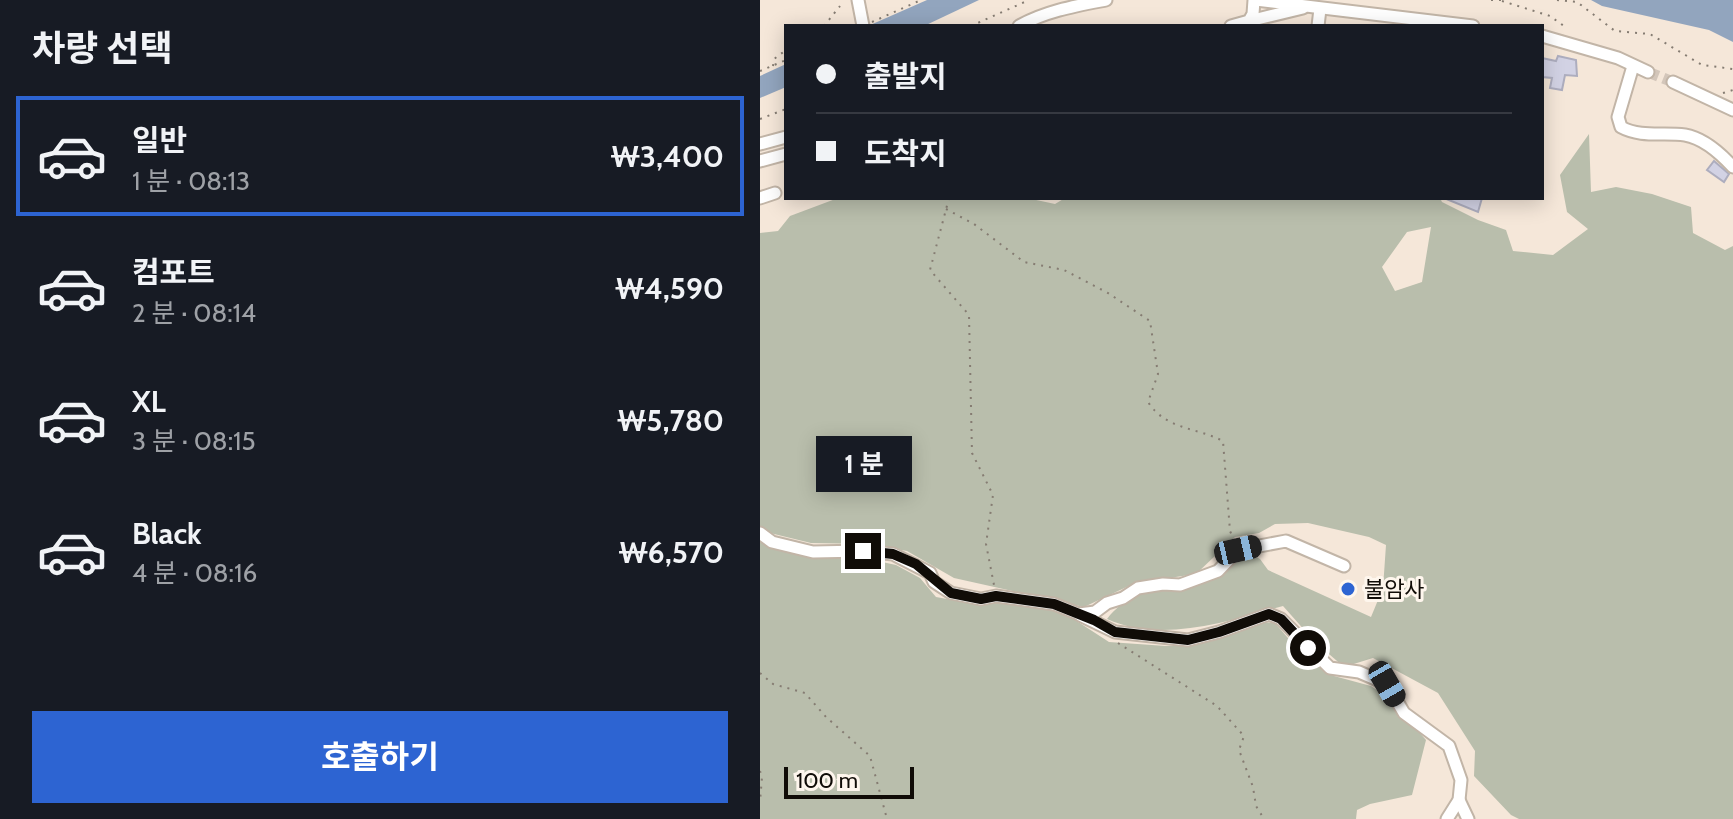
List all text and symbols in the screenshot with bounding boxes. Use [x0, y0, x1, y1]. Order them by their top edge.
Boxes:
text: 차량 선택 [32, 26, 173, 70]
text: 출발지 [864, 58, 947, 95]
icon: car [36, 120, 108, 192]
text: 일반 [132, 122, 187, 159]
text: 도착지 [864, 135, 947, 172]
text: ₩3,400 [611, 138, 724, 175]
text: 1 분 · 08:13 [132, 165, 250, 197]
icon: car [36, 252, 108, 324]
text: 컴포트 [132, 254, 215, 291]
text: ₩4,590 [615, 270, 724, 307]
text: 2 분 · 08:14 [132, 297, 256, 329]
text: XL [132, 383, 166, 420]
icon: car [36, 384, 108, 456]
text: ₩5,780 [617, 402, 724, 439]
text: 3 분 · 08:15 [132, 425, 256, 457]
callout: 1 분 [815, 435, 911, 491]
text: 1 분 [844, 448, 884, 480]
text: Black [132, 515, 202, 552]
icon: car [36, 516, 108, 588]
route end [845, 533, 881, 569]
car [1212, 533, 1264, 567]
text: ₩6,570 [619, 534, 724, 571]
text: 4 분 · 08:16 [132, 557, 257, 589]
place label: 불암사 [1364, 576, 1425, 603]
marker: 불암사 [1339, 580, 1357, 598]
route start [1290, 630, 1326, 666]
car [1365, 657, 1409, 711]
button: 호출하기 [32, 711, 728, 803]
scale bar [784, 763, 914, 799]
text: 100 m [796, 767, 858, 794]

